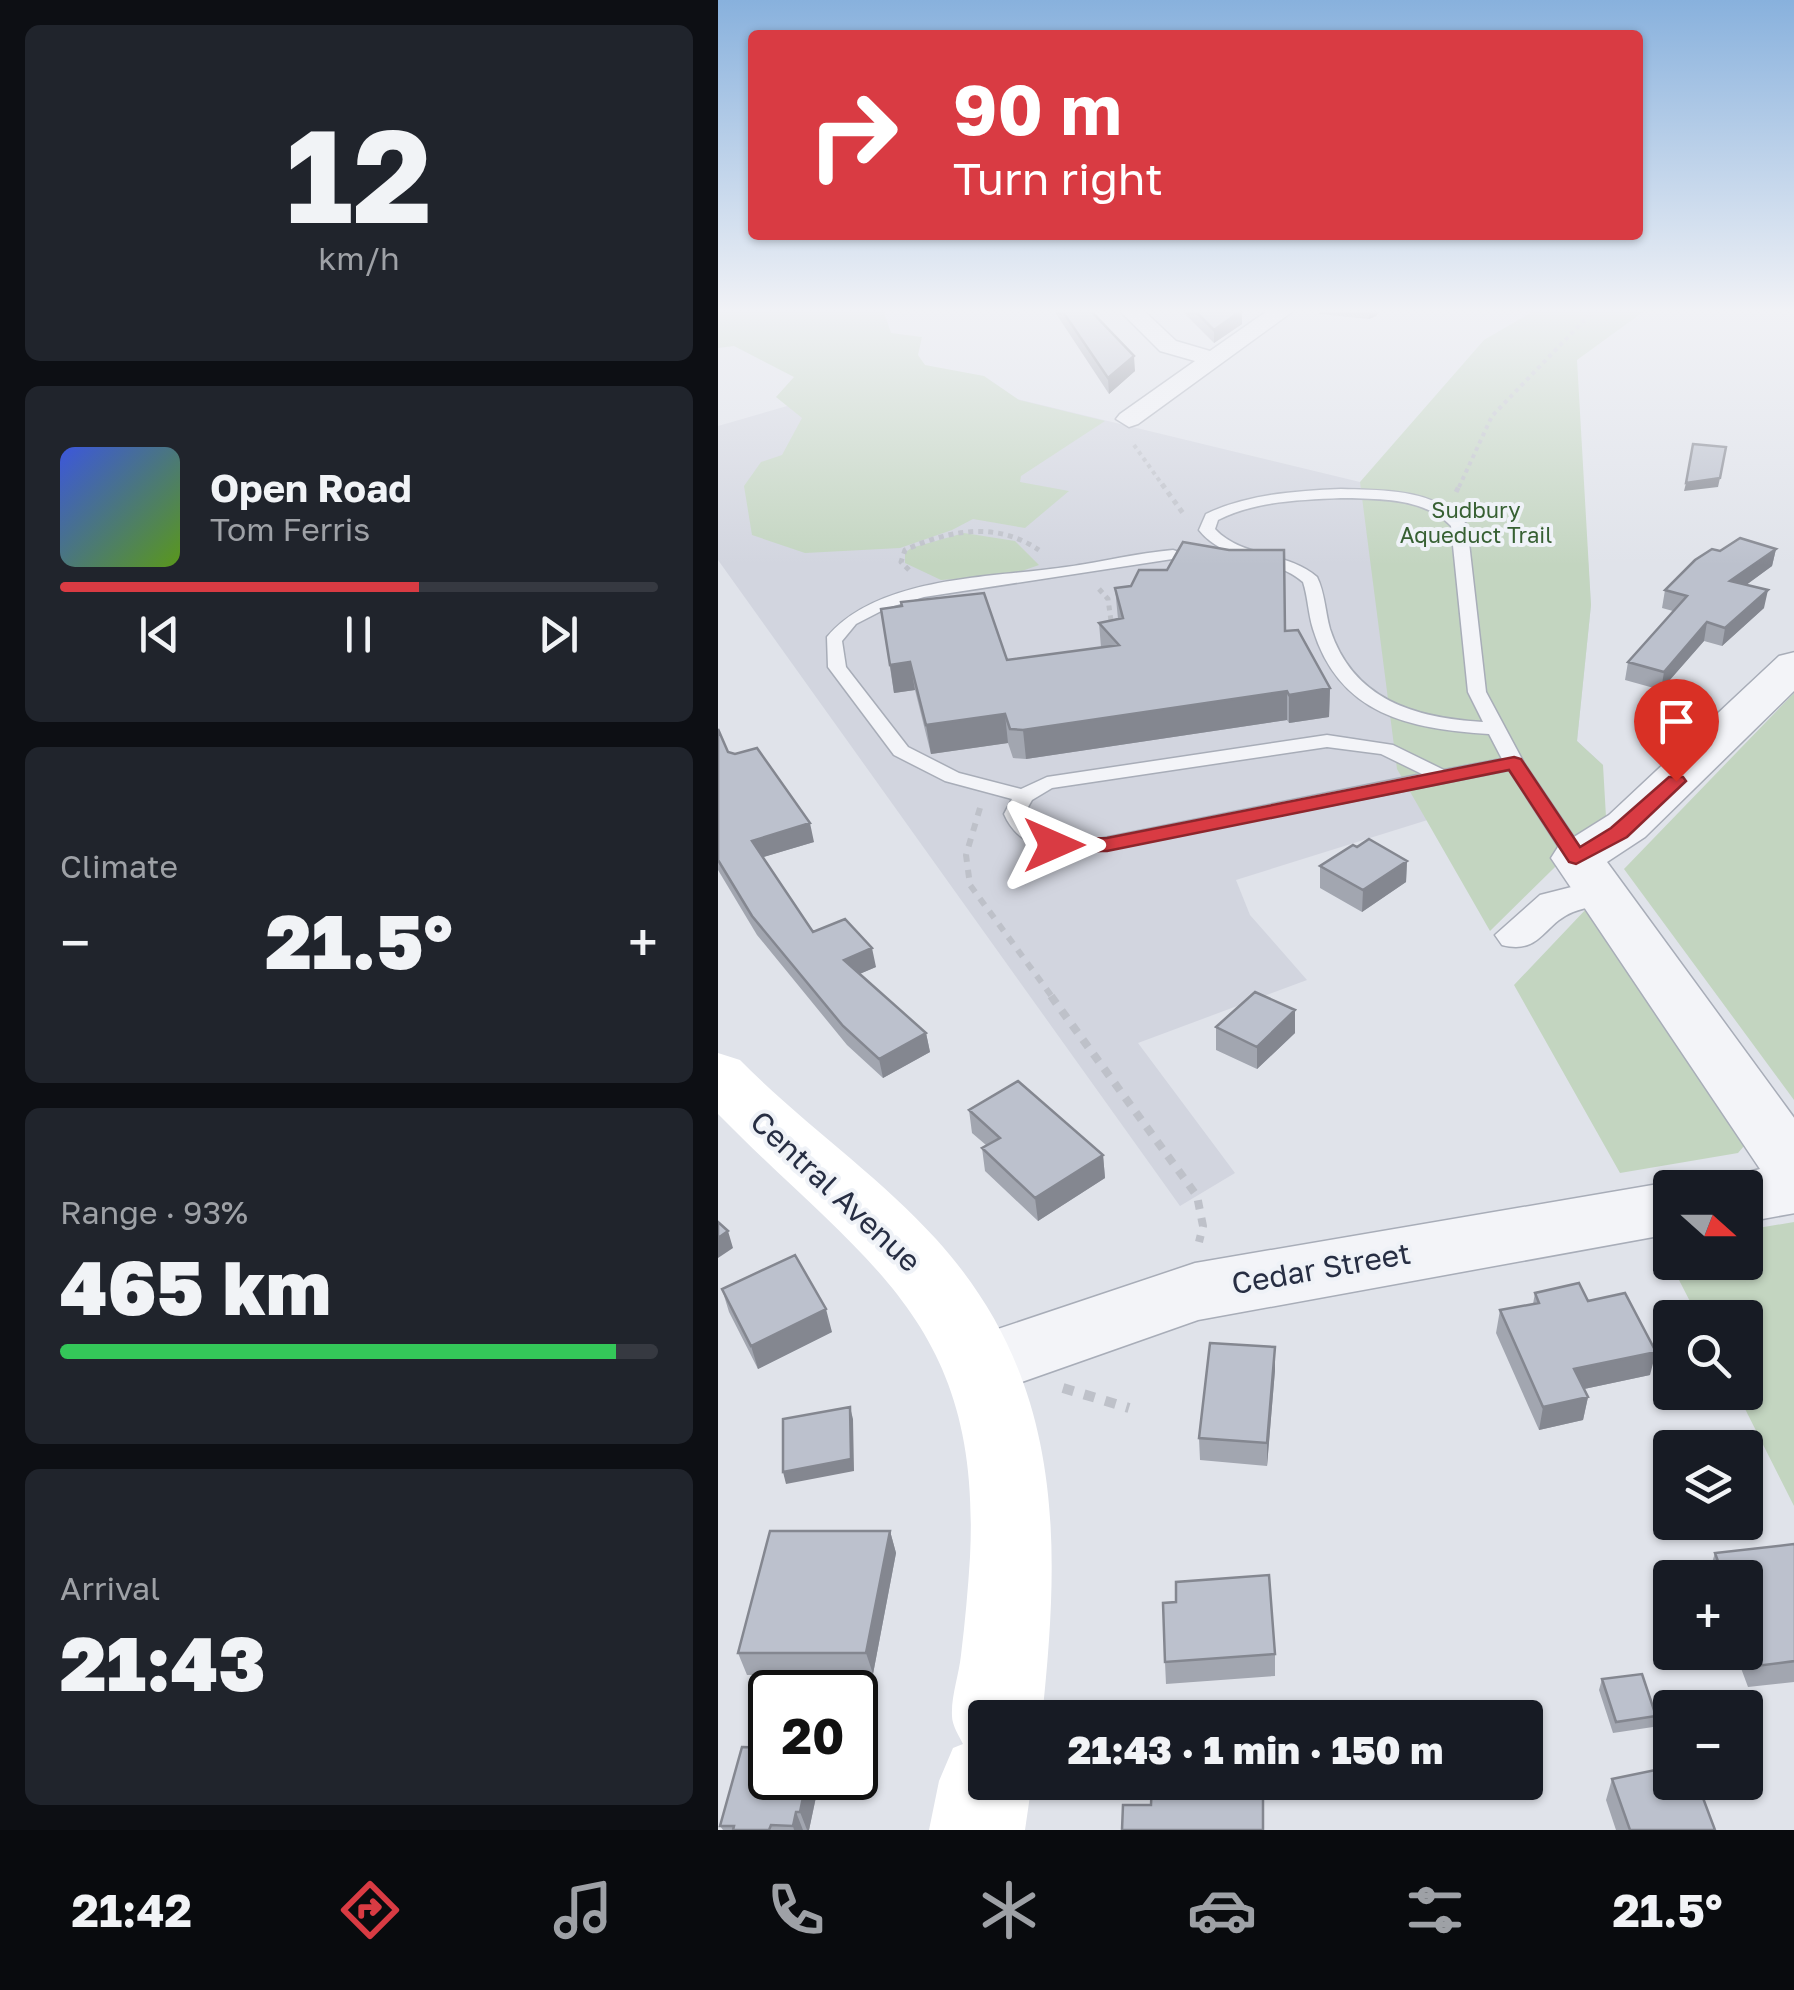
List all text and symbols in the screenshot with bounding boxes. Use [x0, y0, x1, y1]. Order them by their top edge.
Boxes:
text: 90 m [953, 66, 1122, 150]
icon: right [788, 70, 918, 200]
text: 12 [286, 96, 432, 252]
text: Turn right [953, 151, 1163, 205]
text: km/h [318, 239, 400, 277]
text: Open Road [210, 465, 412, 510]
park label: Sudbury Aqueduct Trail [1400, 496, 1552, 548]
text: Tom Ferris [210, 510, 370, 548]
icon: previous [132, 607, 187, 662]
icon: pause [331, 607, 386, 662]
icon: next [531, 607, 586, 662]
pin [1634, 679, 1719, 782]
icon: arrive [1649, 694, 1704, 749]
position arrow [1002, 793, 1106, 897]
text: Climate [60, 847, 178, 885]
text: 21.5° [265, 895, 453, 986]
text: − [60, 909, 90, 975]
text: + [628, 909, 658, 975]
street label: Central Avenue [744, 1103, 928, 1279]
north arrow [1653, 1170, 1763, 1280]
map controls [1653, 1170, 1763, 1800]
text: Range · 93% [60, 1193, 248, 1231]
street label: Cedar Street [1229, 1235, 1413, 1301]
text: 465 km [60, 1241, 331, 1332]
button: search [1653, 1300, 1763, 1410]
button: layers [1653, 1430, 1763, 1540]
button: + [1653, 1560, 1763, 1670]
text: Arrival [60, 1569, 160, 1607]
text: 21:43 [60, 1617, 266, 1708]
speed limit sign: 20 [748, 1670, 878, 1800]
button: − [1653, 1690, 1763, 1800]
text: 21:43 · 1 min · 150 m [1068, 1727, 1443, 1772]
icon: directions [335, 1875, 405, 1945]
icon: music [548, 1875, 618, 1945]
icon: phone [761, 1875, 831, 1945]
icon: climate [974, 1875, 1044, 1945]
icon: car [1187, 1875, 1257, 1945]
icon: filters [1400, 1875, 1470, 1945]
text: 21:42 [71, 1883, 192, 1937]
text: 21.5° [1612, 1883, 1722, 1937]

